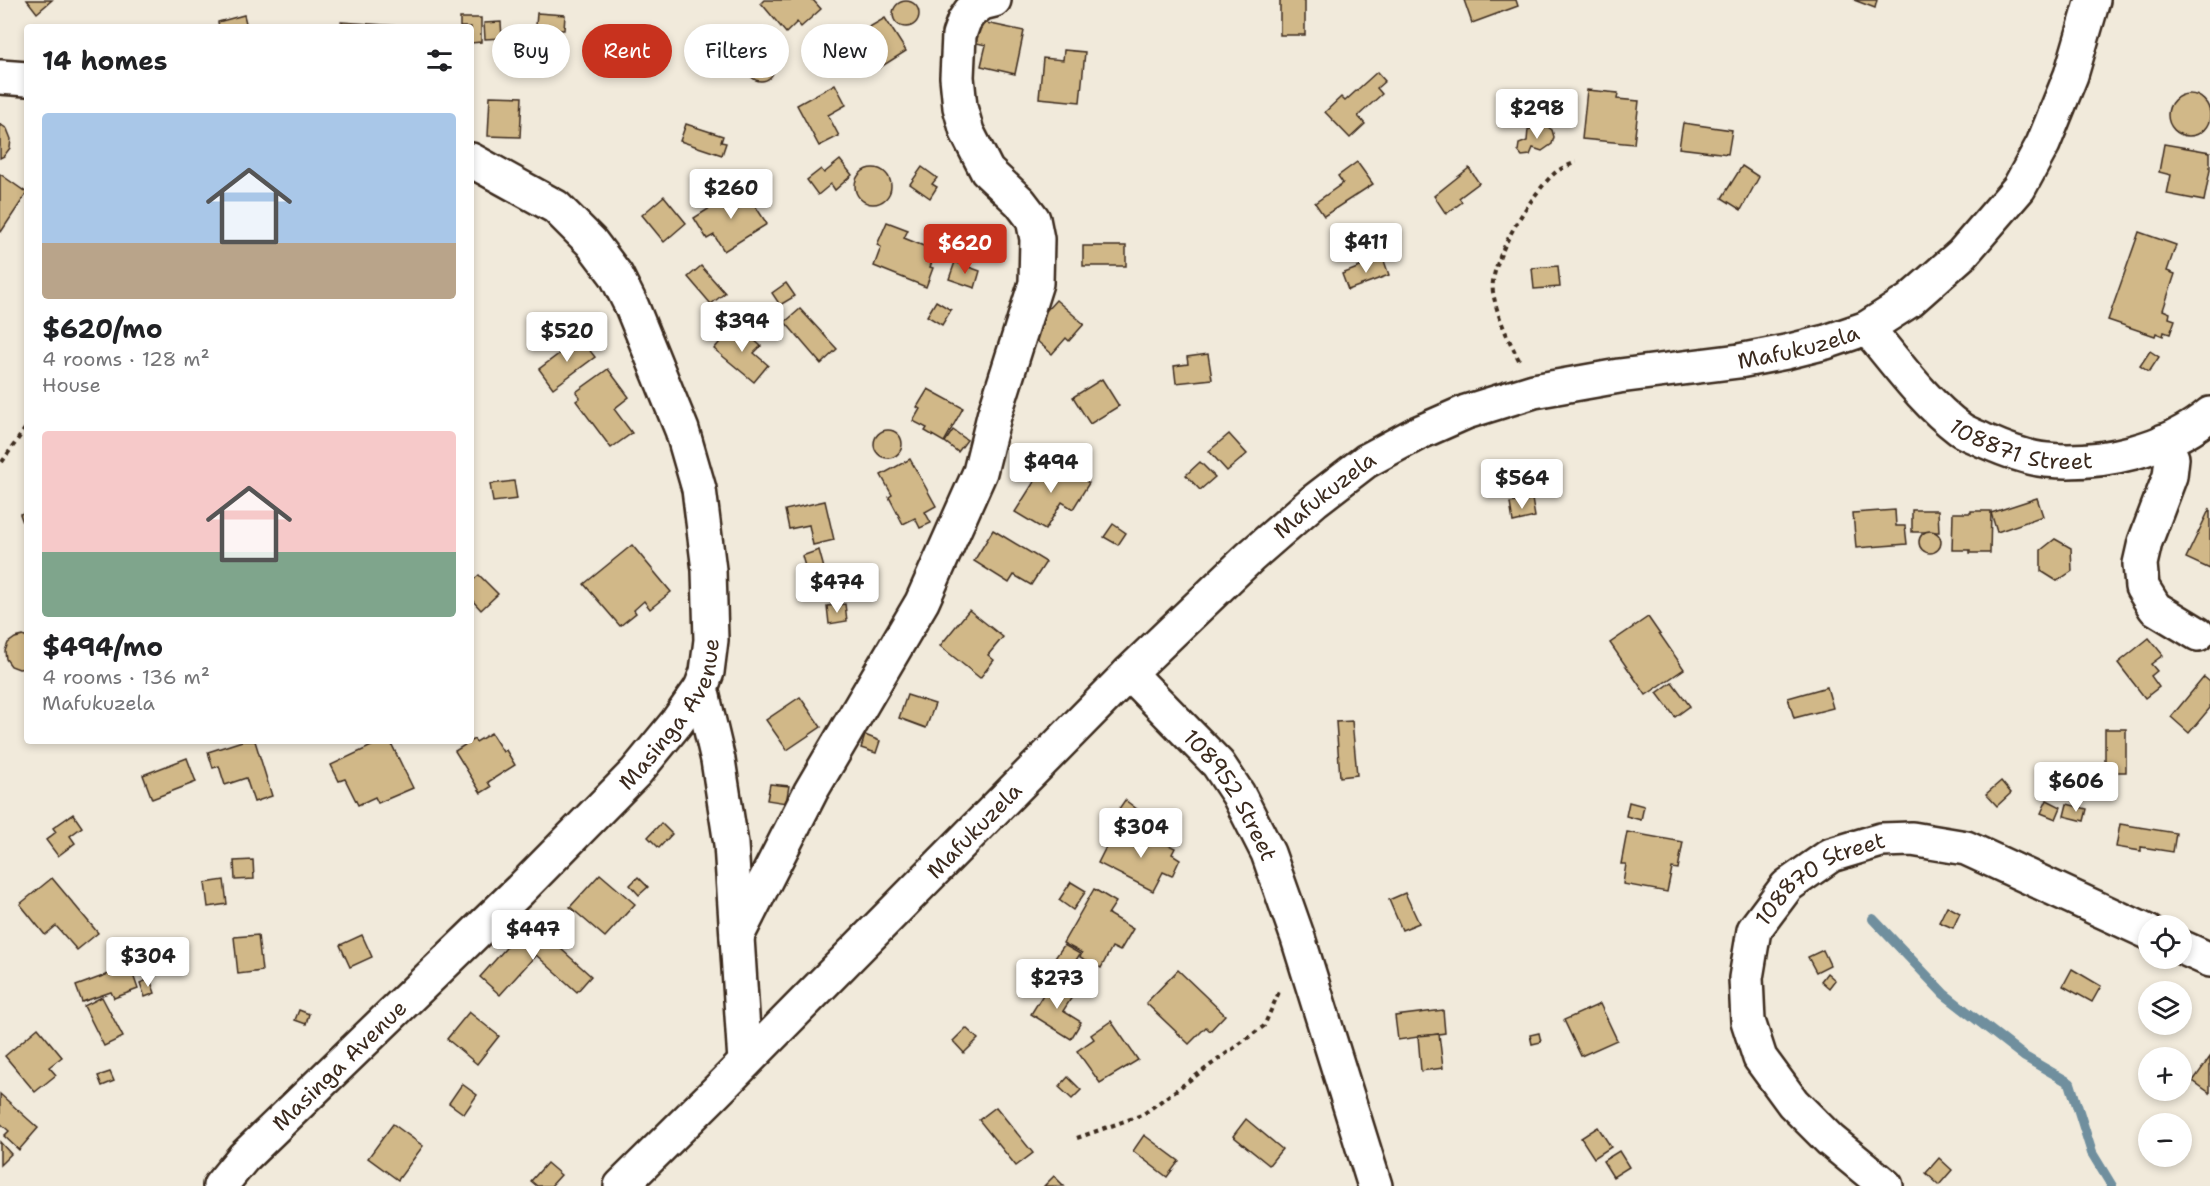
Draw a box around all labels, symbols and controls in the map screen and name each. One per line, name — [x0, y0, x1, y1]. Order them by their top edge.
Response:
chip: Buy — [492, 24, 570, 78]
chip: Rent — [582, 24, 672, 78]
chip: Filters — [684, 24, 789, 78]
chip: New — [801, 24, 888, 78]
text: 14 homes — [42, 43, 168, 78]
icon: filters — [423, 44, 456, 77]
pin: $298 — [1501, 89, 1573, 140]
text: $298 — [1510, 95, 1564, 121]
icon: home — [195, 152, 303, 260]
pin: $260 — [695, 169, 767, 220]
text: $260 — [704, 175, 758, 201]
pin: $411 — [1330, 223, 1402, 274]
pin: $620 — [929, 224, 1001, 275]
text: $411 — [1344, 229, 1388, 255]
text: $620 — [938, 230, 992, 256]
pin: $394 — [706, 302, 778, 353]
text: $394 — [715, 308, 769, 334]
text: $620/mo — [42, 311, 163, 346]
pin: $520 — [531, 312, 603, 363]
street label: Mafukuzela — [1735, 317, 1863, 375]
text: $520 — [540, 318, 594, 344]
text: 4 rooms · 128 m² — [42, 346, 210, 372]
text: House — [42, 372, 101, 398]
street label: 108871 Street — [1943, 412, 2094, 475]
pin: $494 — [1015, 443, 1087, 494]
street label: Mafukuzela — [1267, 444, 1381, 545]
text: $494 — [1024, 449, 1078, 475]
pin: $564 — [1486, 459, 1558, 510]
text: $564 — [1495, 465, 1549, 491]
icon: home — [195, 470, 303, 578]
pin: $474 — [801, 563, 873, 614]
text: $474 — [810, 569, 864, 595]
text: $494/mo — [42, 629, 163, 664]
street label: Masinga Avenue — [612, 637, 726, 796]
text: 4 rooms · 136 m² — [42, 664, 210, 690]
text: Mafukuzela — [42, 690, 155, 716]
street label: 108952 Street — [1177, 723, 1284, 864]
pin: $606 — [2040, 762, 2112, 813]
text: $606 — [2048, 768, 2104, 794]
street label: Mafukuzela — [920, 776, 1028, 885]
pin: $304 — [1105, 808, 1177, 859]
text: $304 — [1113, 814, 1169, 840]
street label: 108870 Street — [1748, 825, 1888, 931]
pin: $447 — [497, 910, 569, 961]
map controls — [2138, 915, 2192, 1167]
button: locate — [2138, 915, 2192, 969]
text: $447 — [506, 916, 560, 942]
pin: $304 — [112, 937, 184, 988]
text: $304 — [120, 943, 176, 969]
pin: $273 — [1021, 959, 1093, 1010]
text: $273 — [1030, 965, 1084, 991]
button: layers — [2138, 981, 2192, 1035]
street label: Masinga Avenue — [266, 993, 413, 1137]
button: + — [2138, 1047, 2192, 1101]
button: − — [2138, 1113, 2192, 1167]

